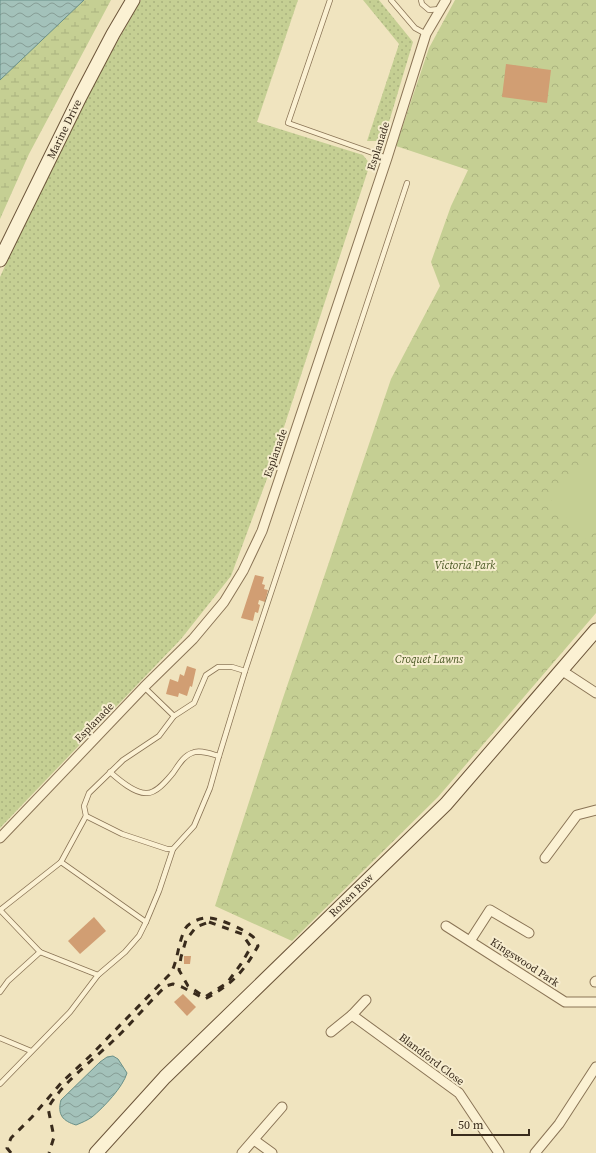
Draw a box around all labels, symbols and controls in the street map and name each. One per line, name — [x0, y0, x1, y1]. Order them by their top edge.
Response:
street label: Marine Drive — [44, 97, 86, 162]
street label: Esplanade — [364, 119, 394, 172]
street label: Esplanade — [260, 427, 291, 479]
park label: Victoria Park — [435, 558, 496, 573]
park label: Croquet Lawns — [395, 652, 463, 667]
street label: Esplanade — [71, 699, 118, 746]
street label: Rotten Row — [326, 870, 377, 920]
street label: Kingswood Park — [487, 935, 563, 991]
street label: Blandford Close — [396, 1030, 468, 1089]
scale bar — [452, 1111, 529, 1137]
text: 50 m — [458, 1117, 484, 1133]

